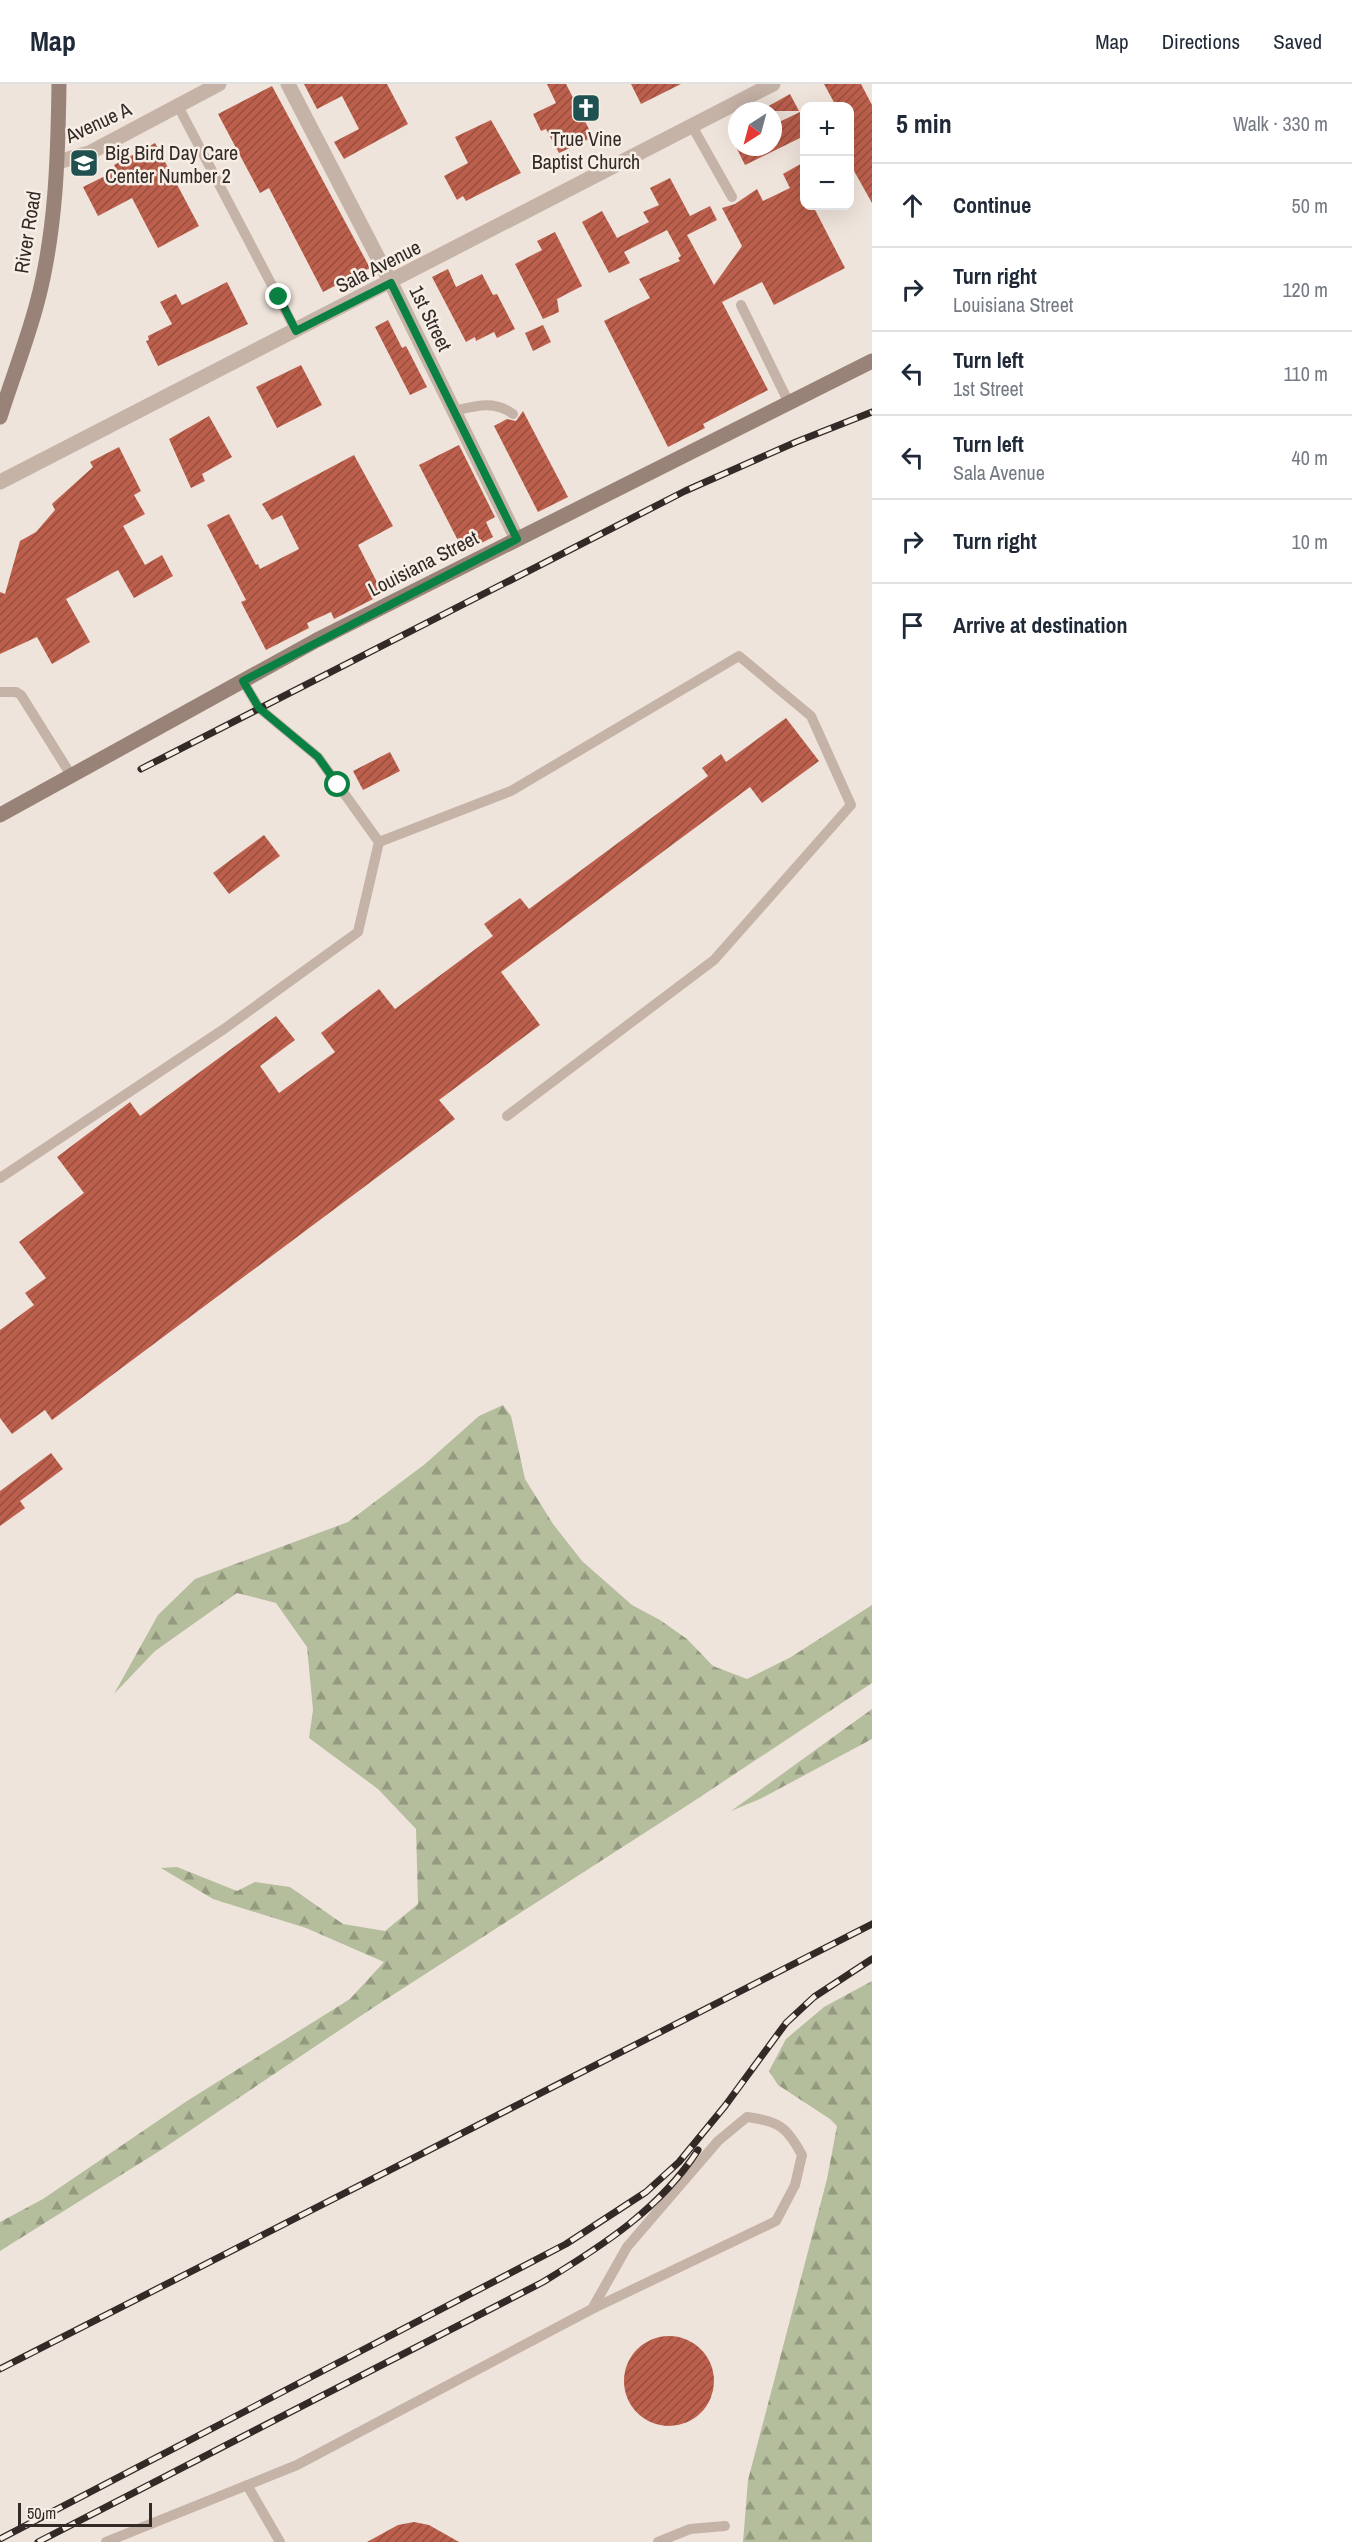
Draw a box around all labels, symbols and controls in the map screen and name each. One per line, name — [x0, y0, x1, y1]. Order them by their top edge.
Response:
text: Map — [30, 22, 76, 60]
text: Map — [1095, 27, 1129, 56]
text: Directions — [1162, 27, 1240, 56]
text: Saved — [1273, 27, 1322, 56]
church icon: True Vine Baptist Church — [570, 92, 602, 124]
street label: Avenue A — [60, 95, 135, 149]
north arrow — [728, 102, 782, 156]
map controls — [800, 102, 854, 210]
button: + — [800, 102, 854, 156]
text: 5 min — [896, 106, 952, 141]
text: Walk · 330 m — [1233, 110, 1328, 137]
place label: True Vine Baptist Church — [532, 125, 640, 175]
place label: Big Bird Day Care Center Number 2 — [105, 139, 238, 189]
school or university icon: Big Bird Day Care Center Number 2 — [68, 147, 100, 179]
button: − — [800, 156, 854, 210]
street label: River Road — [7, 189, 47, 275]
icon: ahead — [896, 189, 929, 222]
text: Continue — [953, 190, 1031, 220]
text: 50 m — [1292, 192, 1328, 219]
street label: Sala Avenue — [331, 233, 425, 299]
text: Turn right — [953, 261, 1037, 291]
icon: right — [896, 273, 929, 306]
text: 120 m — [1282, 276, 1328, 303]
street label: 1st Street — [403, 281, 459, 356]
route end — [265, 283, 291, 309]
text: Louisiana Street — [953, 291, 1073, 318]
text: Turn left — [953, 345, 1024, 375]
icon: left — [896, 357, 929, 390]
text: 110 m — [1284, 360, 1328, 387]
text: 1st Street — [953, 375, 1023, 402]
text: Turn left — [953, 429, 1024, 459]
icon: left — [896, 441, 929, 474]
text: 40 m — [1292, 444, 1328, 471]
text: Sala Avenue — [953, 459, 1045, 486]
street label: Louisiana Street — [363, 523, 483, 602]
icon: right — [896, 525, 929, 558]
text: Turn right — [953, 526, 1037, 556]
text: 10 m — [1292, 528, 1328, 555]
icon: arrive — [896, 609, 929, 642]
text: Arrive at destination — [953, 610, 1127, 640]
route start — [324, 771, 350, 797]
scale bar — [18, 2500, 152, 2528]
text: 50 m — [27, 2502, 56, 2524]

